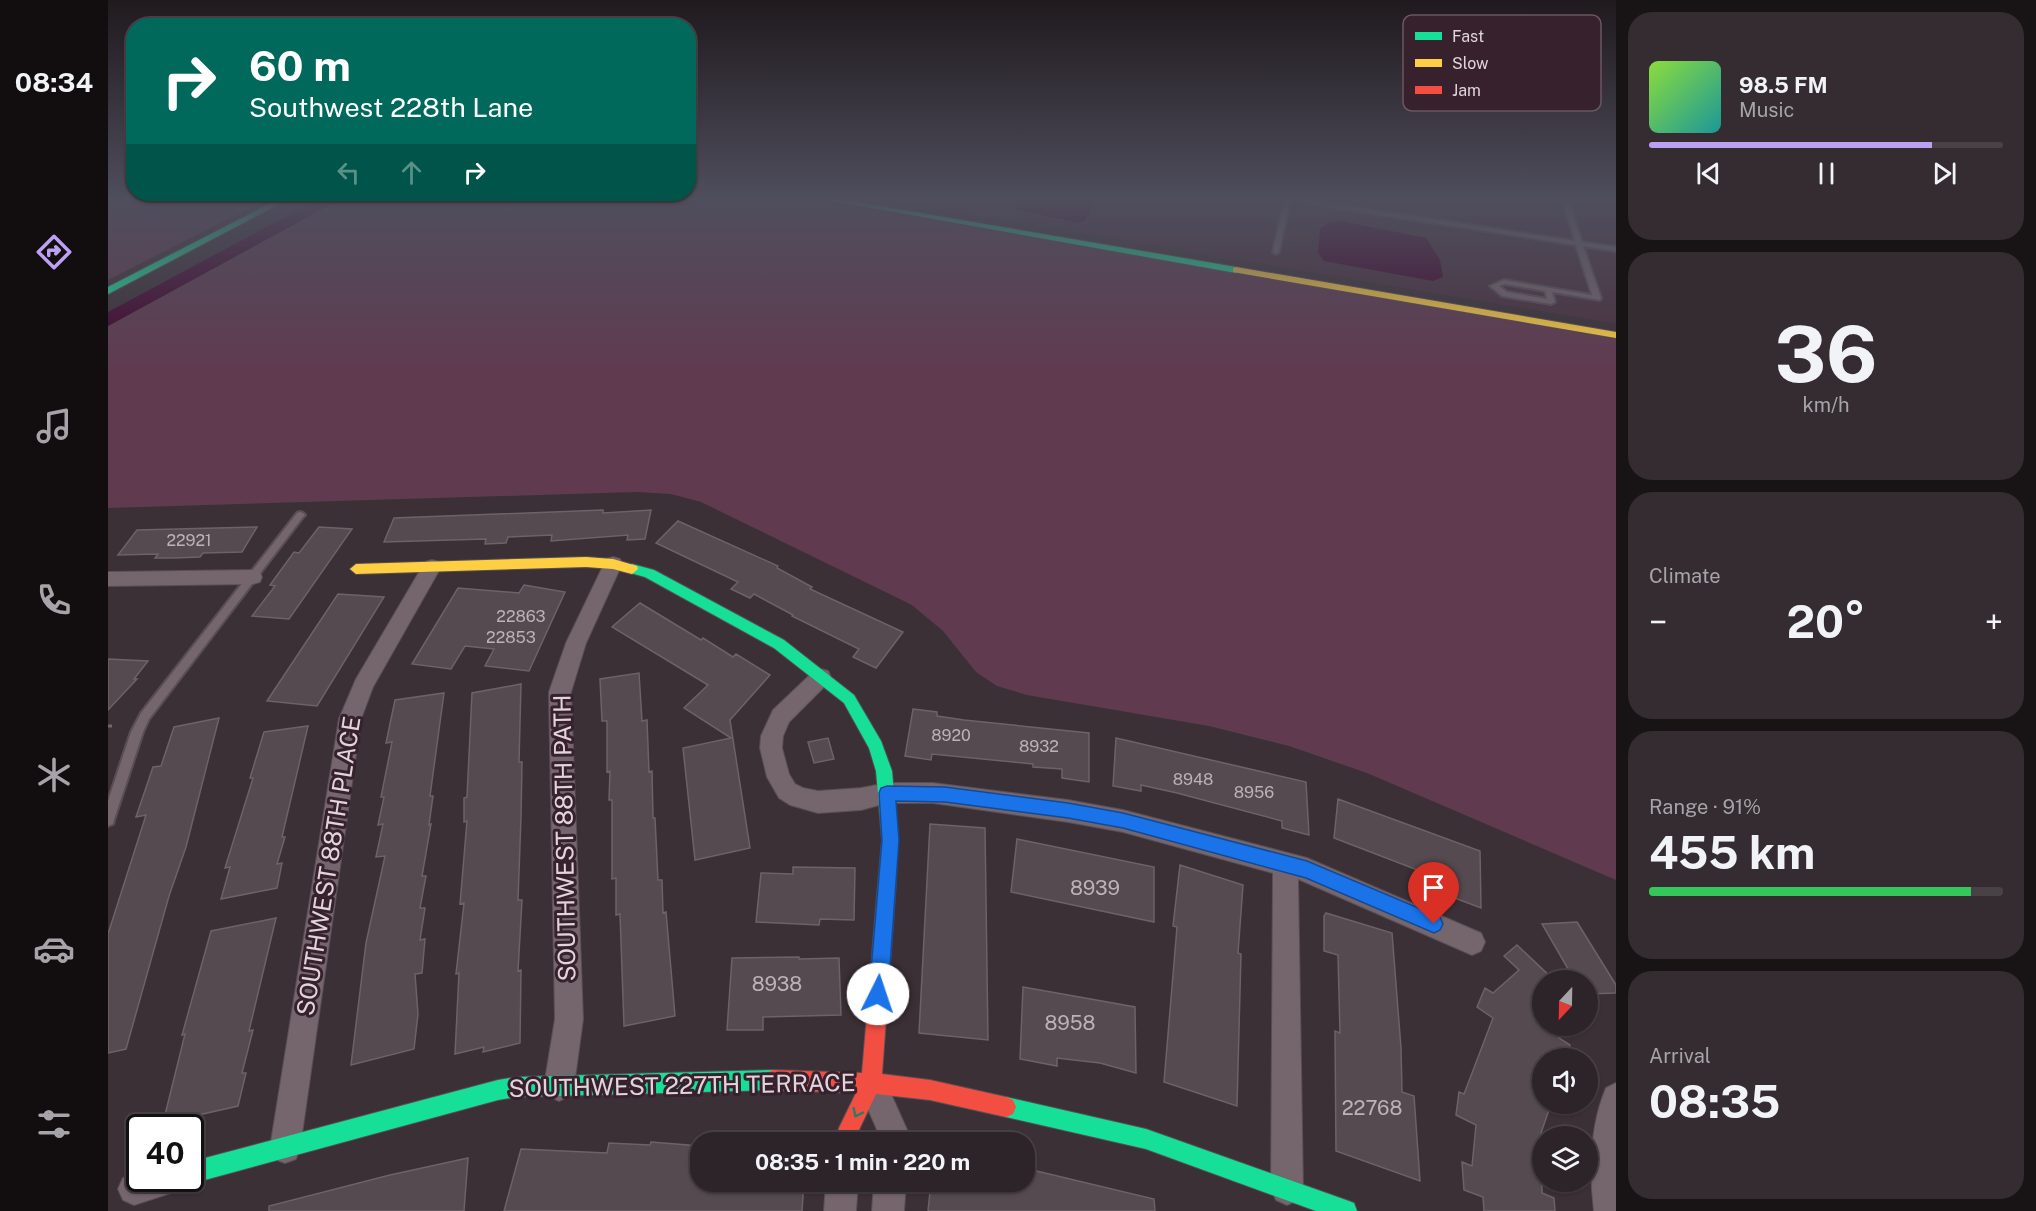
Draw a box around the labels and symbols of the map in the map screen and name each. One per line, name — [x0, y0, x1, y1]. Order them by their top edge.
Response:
legend — [1403, 15, 1601, 111]
text: Fast — [1452, 27, 1484, 46]
text: Slow — [1452, 54, 1489, 73]
text: Jam — [1452, 81, 1481, 100]
house number: 22921 — [166, 531, 212, 550]
house number: 22863 — [496, 607, 546, 626]
house number: 22853 — [486, 628, 536, 647]
street label: SOUTHWEST 88TH PATH — [547, 694, 581, 982]
street label: SOUTHWEST 88TH PLACE — [291, 714, 366, 1017]
house number: 8920 — [931, 726, 971, 745]
house number: 8932 — [1019, 737, 1059, 756]
house number: 8948 — [1173, 770, 1213, 789]
house number: 8956 — [1234, 783, 1274, 802]
pin — [1408, 862, 1459, 924]
house number: 8939 — [1070, 876, 1120, 900]
position arrow — [846, 962, 910, 1026]
north arrow — [1532, 970, 1598, 1036]
house number: 8938 — [752, 972, 802, 996]
house number: 8958 — [1044, 1011, 1096, 1035]
street label: SOUTHWEST 227TH TERRACE — [508, 1068, 856, 1102]
house number: 22768 — [1342, 1096, 1402, 1120]
one-way arrow — [853, 1106, 864, 1117]
speed limit sign: 40 — [126, 1114, 204, 1192]

